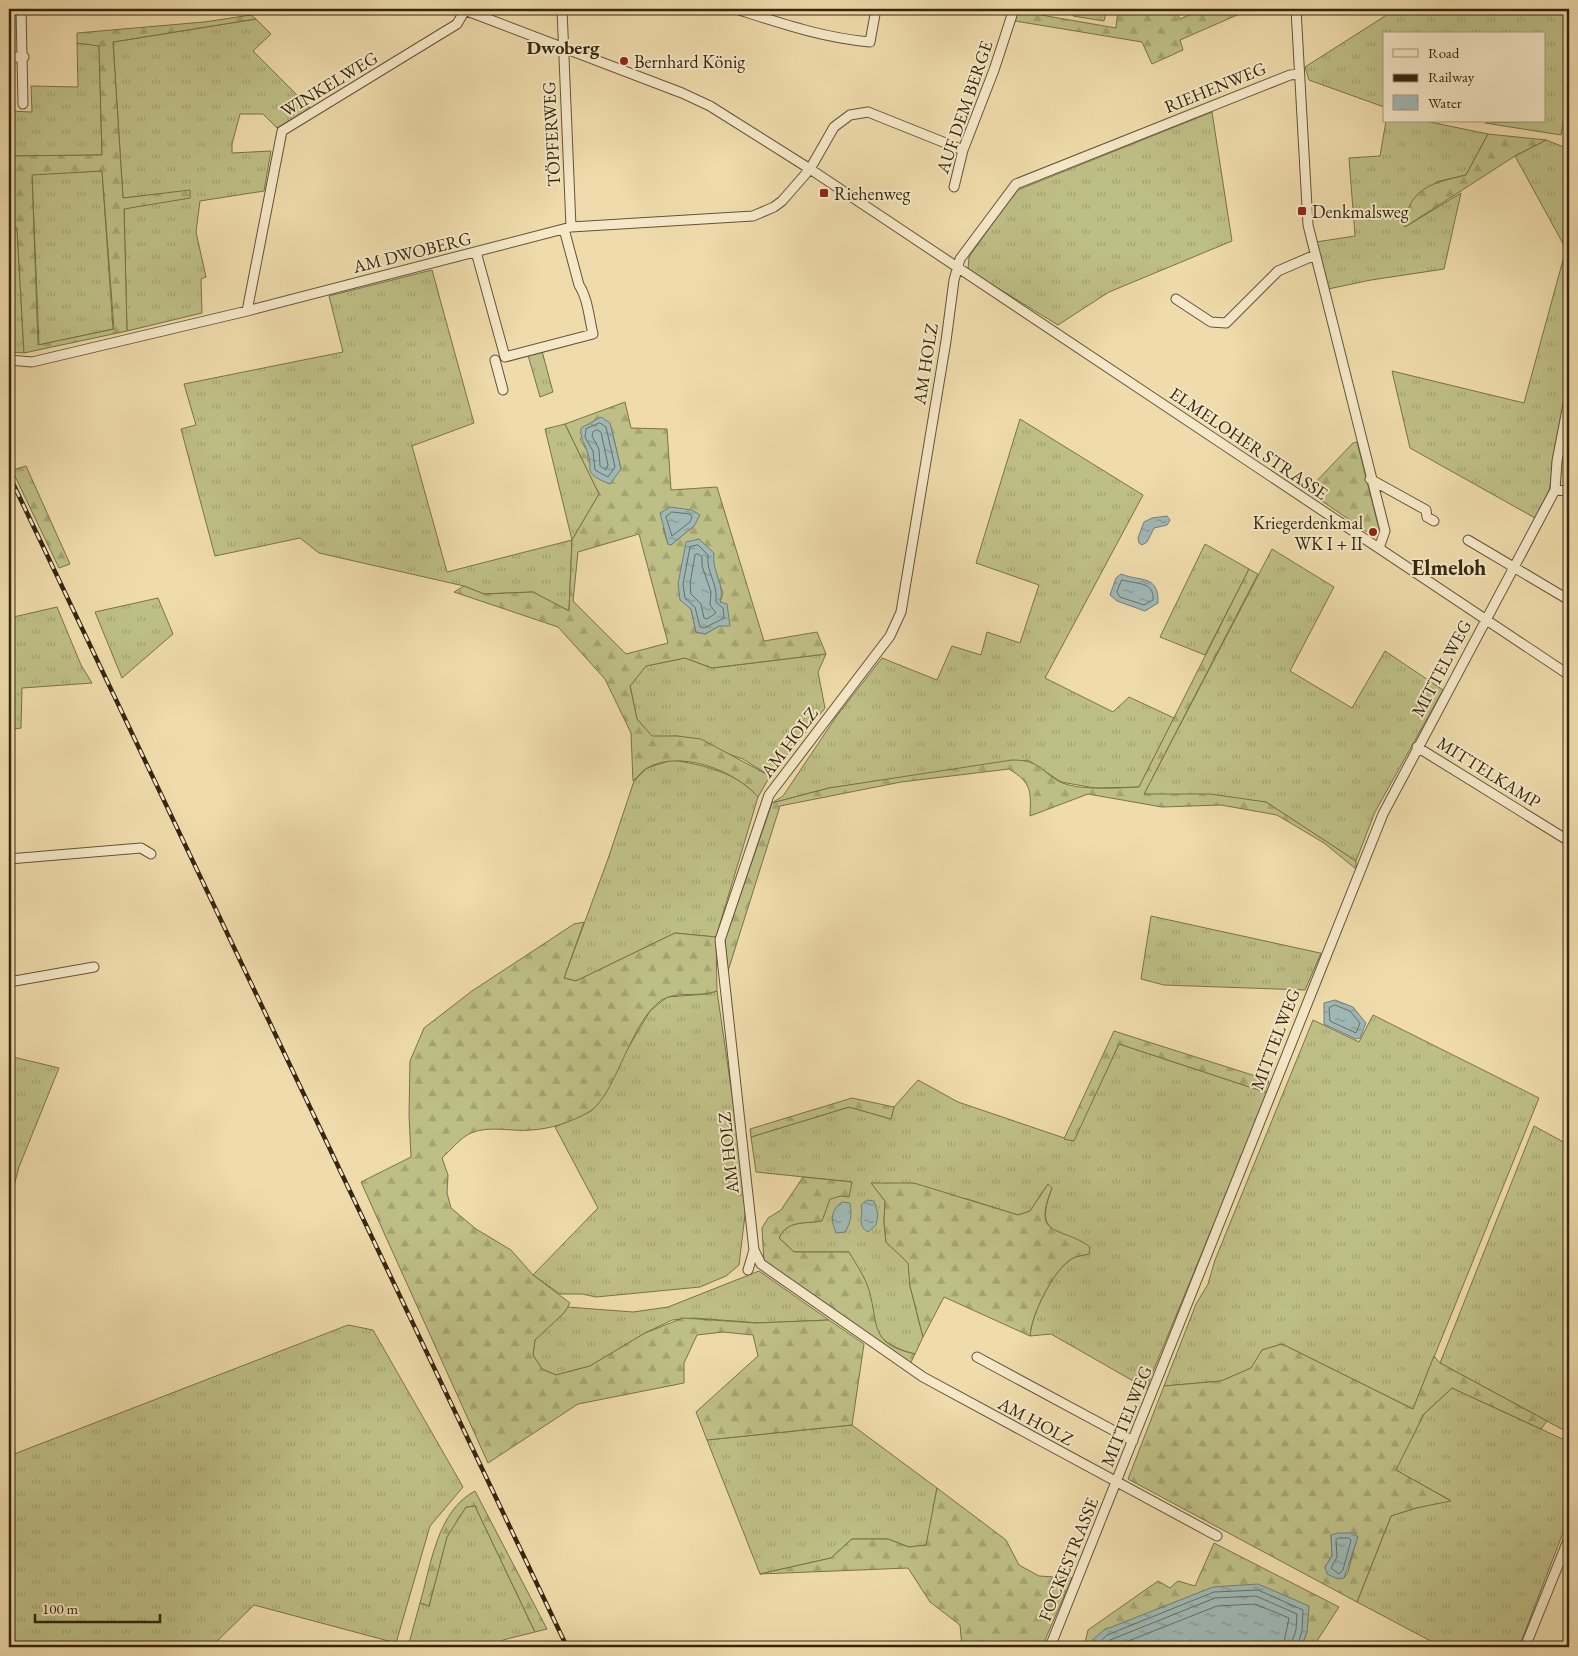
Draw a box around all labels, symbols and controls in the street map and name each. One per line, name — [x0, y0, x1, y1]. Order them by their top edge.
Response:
legend — [1383, 32, 1546, 122]
district label: Dwoberg — [526, 35, 600, 60]
street label: AUF DEM BERGE — [930, 38, 997, 177]
text: Road — [1428, 43, 1460, 62]
street label: WINKELWEG — [276, 46, 382, 122]
place label: Bernhard König — [634, 50, 745, 73]
marker: Bernhard König — [618, 55, 630, 67]
street label: RIEHENWEG — [1161, 56, 1269, 118]
text: Railway — [1428, 67, 1475, 86]
street label: TÖPFERWEG — [537, 81, 565, 187]
text: Water — [1428, 93, 1462, 112]
place label: Riehenweg — [834, 182, 911, 205]
marker: Riehenweg — [818, 187, 830, 199]
place label: Denkmalsweg — [1312, 200, 1409, 223]
marker: Denkmalsweg — [1296, 205, 1308, 217]
street label: AM DWOBERG — [349, 226, 474, 278]
street label: AM HOLZ — [907, 322, 943, 407]
street label: ELMELOHER STRASSE — [1166, 382, 1332, 504]
place label: Kriegerdenkmal WK I + II — [1253, 511, 1363, 555]
marker: Kriegerdenkmal WK I + II — [1367, 526, 1379, 538]
district label: Elmeloh — [1412, 553, 1486, 582]
street label: MITTELWEG — [1406, 615, 1476, 721]
street label: AM HOLZ — [755, 702, 823, 782]
street label: MITTELKAMP — [1433, 731, 1545, 813]
street label: MITTELWEG — [1245, 985, 1305, 1093]
street label: AM HOLZ — [712, 1111, 744, 1196]
street label: MITTELWEG — [1095, 1362, 1157, 1470]
street label: AM HOLZ — [994, 1391, 1078, 1450]
street label: FOCKESTRASSE — [1033, 1494, 1103, 1624]
scale bar — [35, 1591, 160, 1623]
text: 100 m — [42, 1599, 79, 1618]

